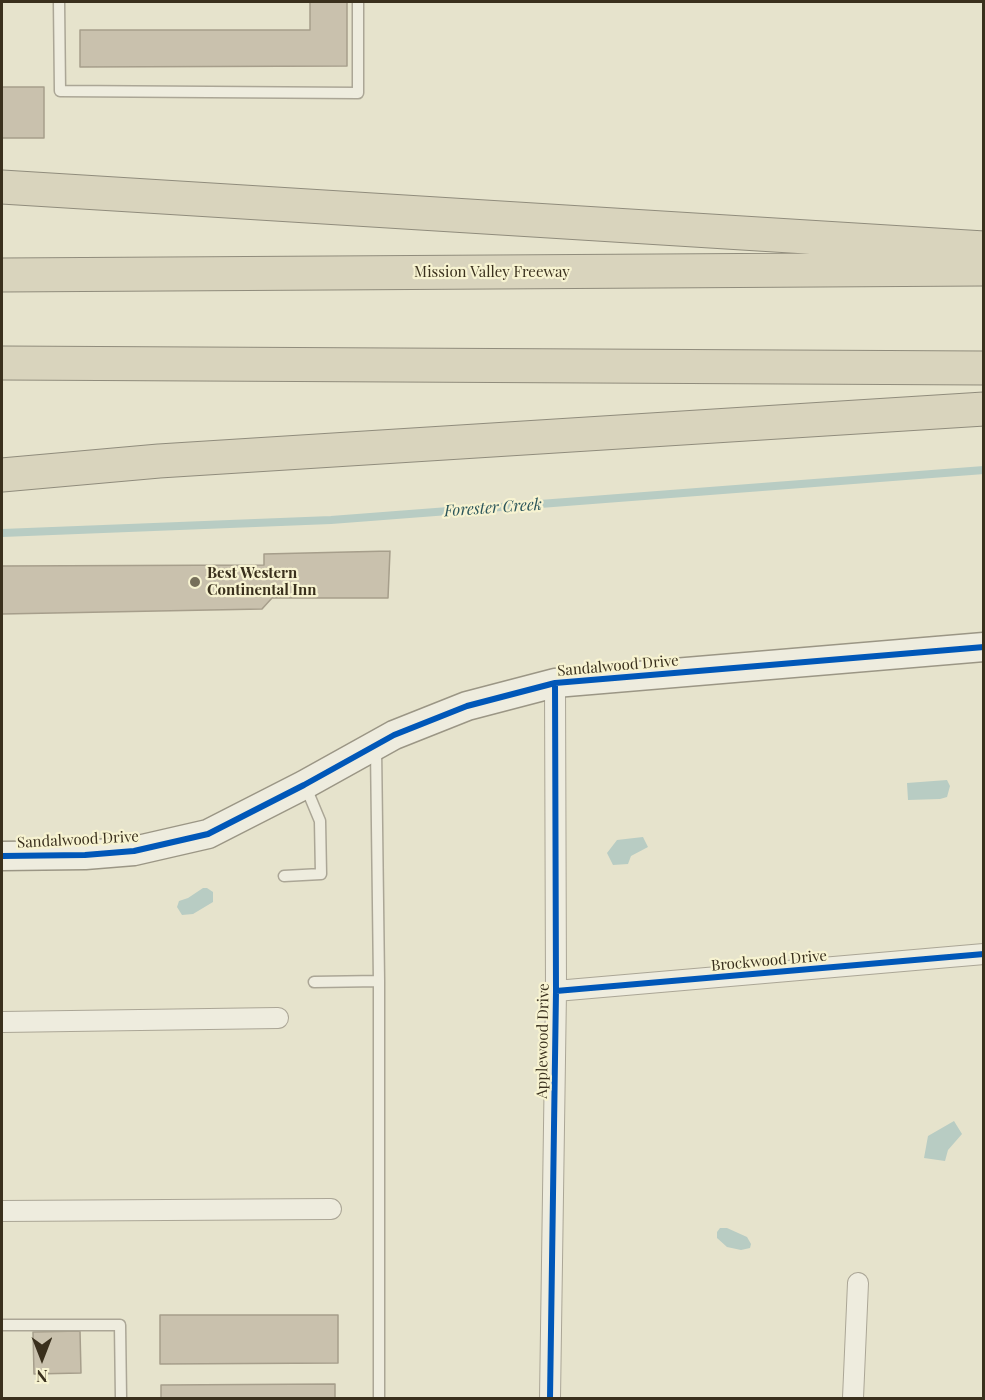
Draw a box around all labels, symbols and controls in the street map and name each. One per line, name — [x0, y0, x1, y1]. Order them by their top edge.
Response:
street label: Mission Valley Freeway — [414, 263, 570, 281]
water label: Forester Creek — [443, 495, 543, 521]
place label: Best Western Continental Inn — [207, 564, 316, 599]
marker: Best Western Continental Inn — [188, 575, 202, 589]
street label: Sandalwood Drive — [556, 652, 680, 680]
street label: Sandalwood Drive — [17, 828, 139, 852]
street label: Brockwood Drive — [710, 947, 828, 975]
street label: Applewood Drive — [533, 983, 553, 1099]
north arrow — [12, 1328, 72, 1388]
text: N — [36, 1366, 48, 1387]

